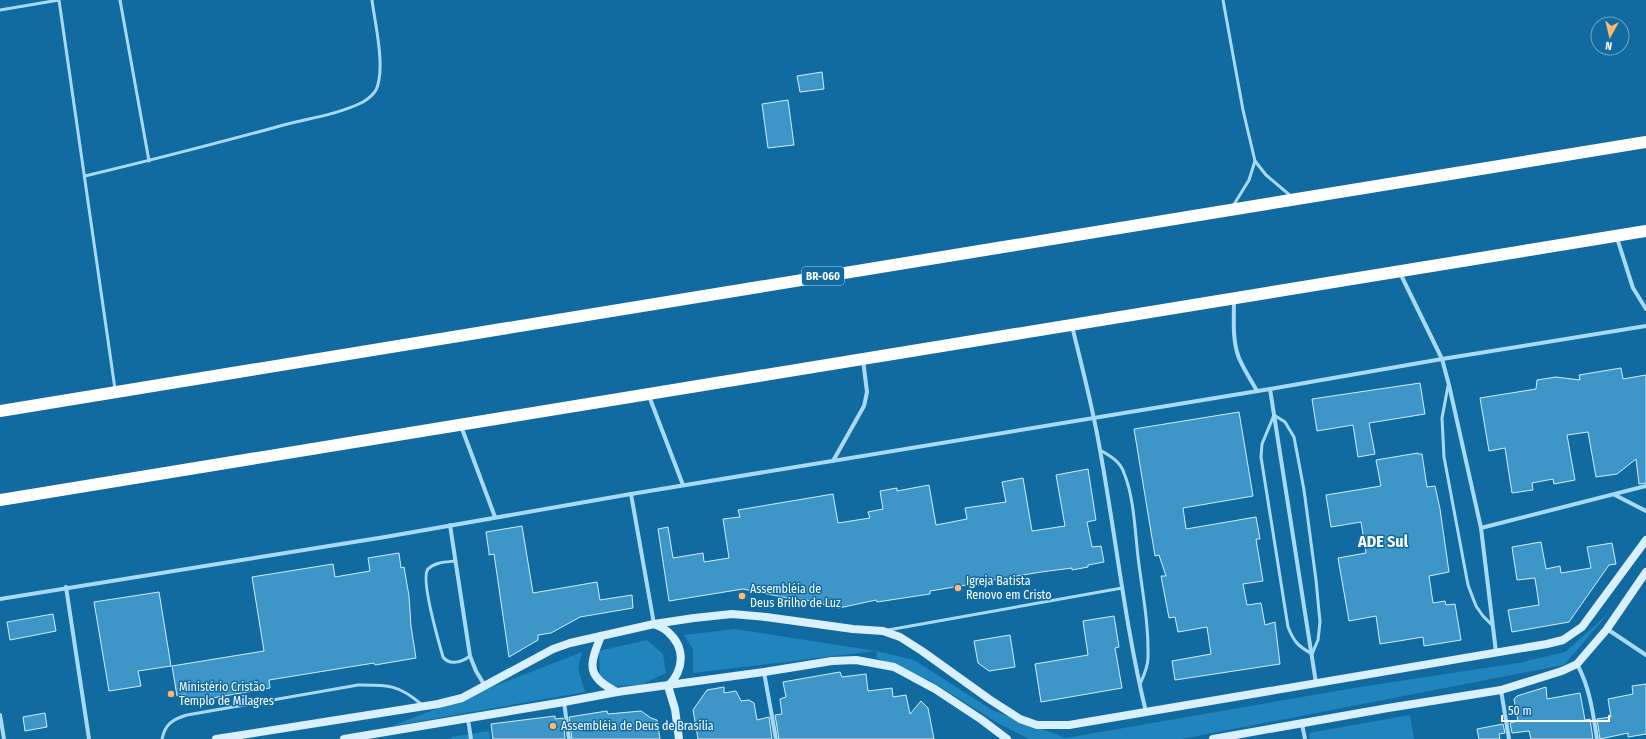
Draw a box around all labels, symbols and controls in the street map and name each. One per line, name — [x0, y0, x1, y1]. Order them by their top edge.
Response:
north arrow — [1590, 16, 1630, 56]
text: N — [1605, 39, 1613, 52]
road number: BR-060 — [802, 267, 844, 285]
district label: ADE Sul — [1357, 532, 1409, 551]
place label: Igreja Batista Renovo em Cristo — [966, 574, 1052, 602]
place label: Assembléia de Deus Brilho de Luz — [750, 582, 841, 610]
marker: Igreja Batista Renovo em Cristo — [953, 583, 963, 593]
marker: Assembléia de Deus Brilho de Luz — [737, 591, 747, 601]
place label: Ministério Cristão Templo de Milagres — [179, 680, 274, 708]
marker: Ministério Cristão Templo de Milagres — [166, 689, 176, 699]
scale bar — [1502, 697, 1609, 723]
text: 50 m — [1508, 704, 1532, 718]
place label: Assembléia de Deus de Brasília — [561, 719, 714, 733]
marker: Assembléia de Deus de Brasília — [548, 721, 558, 731]

